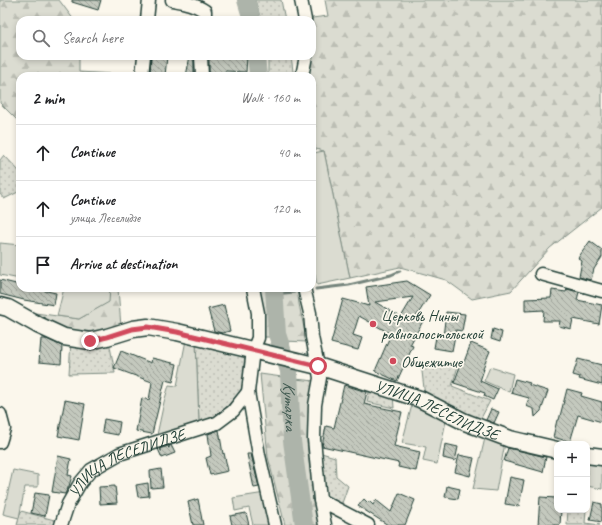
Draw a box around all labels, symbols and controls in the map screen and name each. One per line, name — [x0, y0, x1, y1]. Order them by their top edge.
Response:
search box — [16, 16, 316, 60]
icon: search — [30, 27, 52, 49]
text: Search here — [62, 29, 123, 48]
text: 2 min — [32, 88, 65, 109]
text: Walk · 160 m — [241, 90, 300, 106]
icon: ahead — [32, 142, 54, 164]
text: Continue — [70, 143, 115, 162]
text: 40 m — [278, 145, 300, 161]
text: Continue — [70, 191, 115, 210]
icon: ahead — [32, 198, 54, 220]
text: 120 m — [272, 201, 300, 217]
text: улица Леселидзе — [70, 210, 140, 226]
icon: arrive — [32, 254, 54, 276]
text: Arrive at destination — [70, 255, 177, 274]
place label: Церковь Нины равноапостольской — [381, 306, 485, 344]
marker: Церковь Нины равноапостольской — [368, 319, 378, 329]
route end — [81, 332, 99, 350]
place label: Общежитие — [401, 352, 464, 372]
marker: Общежитие — [388, 356, 398, 366]
route start — [309, 357, 327, 375]
street label: УЛИЦА ЛЕСЕЛИДЗЕ — [372, 376, 504, 446]
water label: Кутарка — [278, 381, 302, 433]
street label: УЛИЦА ЛЕСЕЛИДЗЕ — [65, 424, 190, 501]
map controls — [554, 441, 590, 513]
button: + — [554, 441, 590, 477]
button: − — [554, 477, 590, 513]

